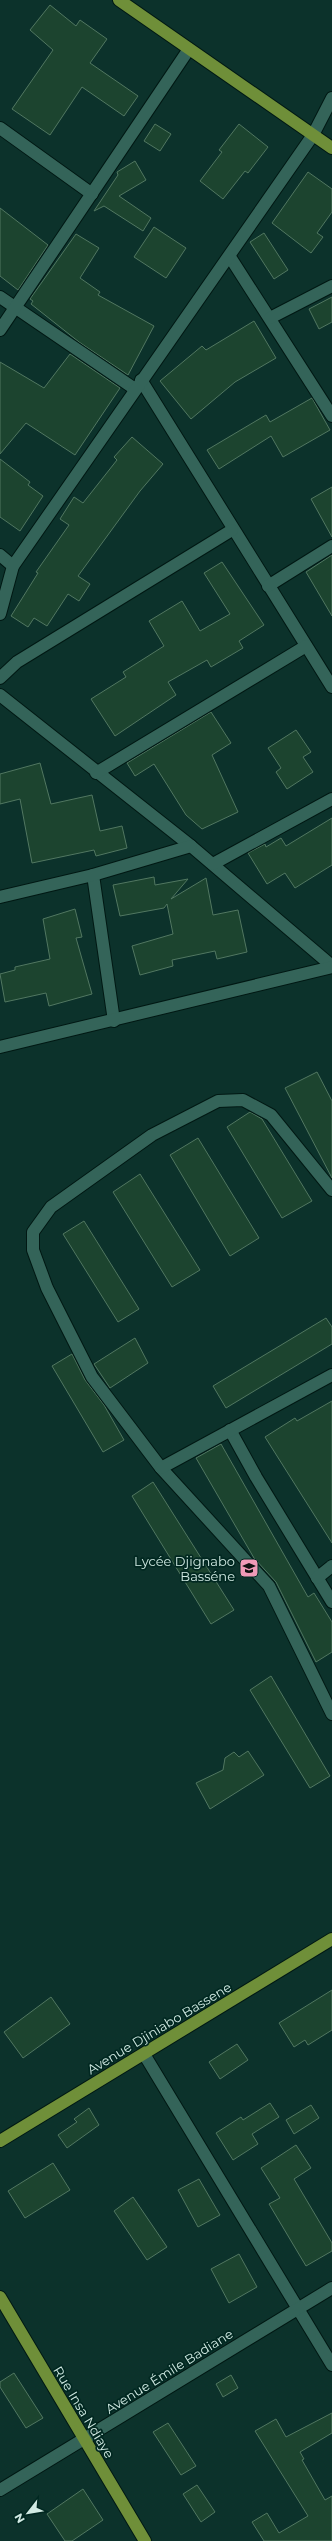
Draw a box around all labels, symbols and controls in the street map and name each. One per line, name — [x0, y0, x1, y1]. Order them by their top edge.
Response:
place label: Lycée Djignabo Basséne — [134, 1553, 235, 1584]
school or university icon: Lycée Djignabo Basséne — [238, 1557, 260, 1579]
street label: Avenue Djiniabo Bassene — [84, 1979, 234, 2077]
street label: Avenue Émile Badiane — [102, 2325, 236, 2417]
street label: Rue Insa Ndiaye — [50, 2363, 118, 2461]
north arrow — [8, 2493, 48, 2533]
text: N — [11, 2511, 28, 2526]

